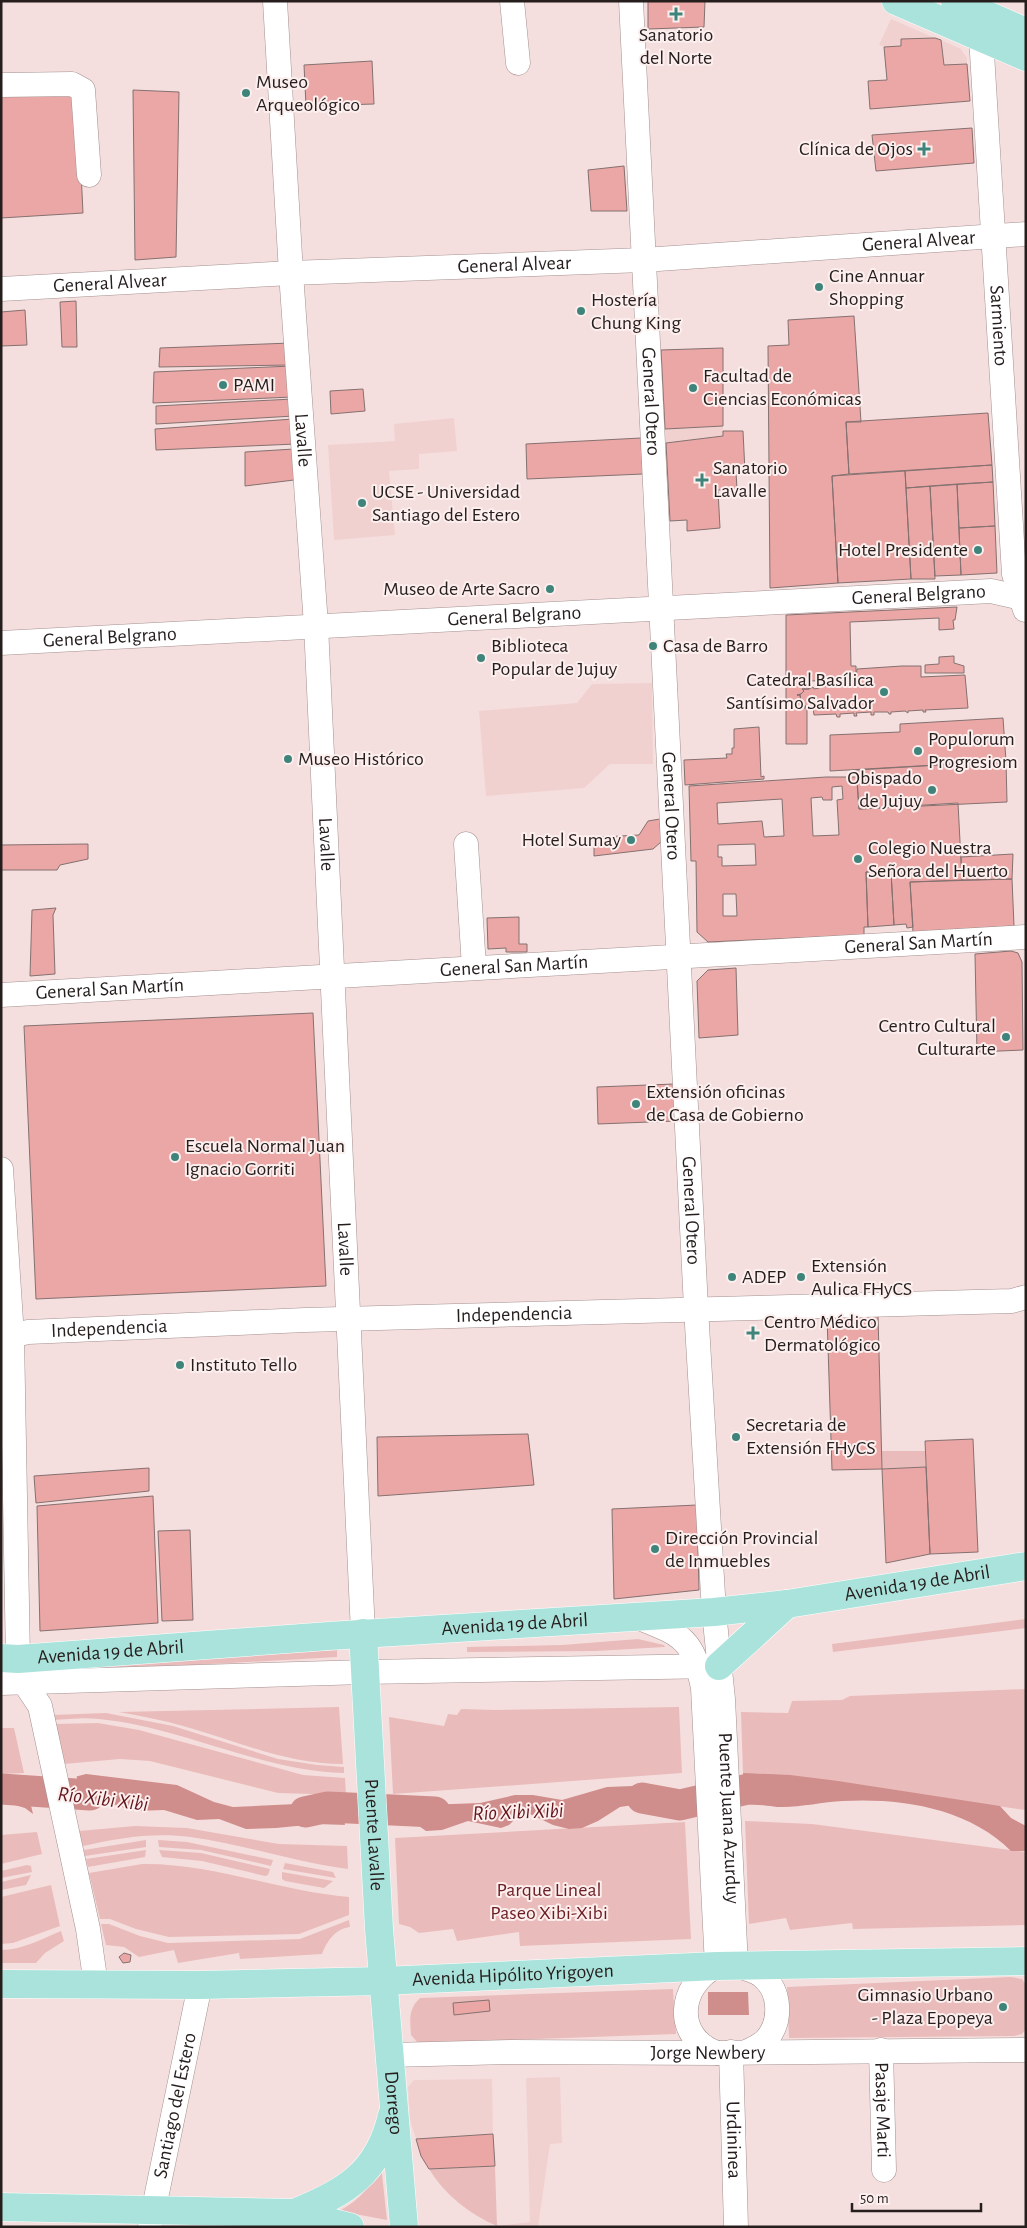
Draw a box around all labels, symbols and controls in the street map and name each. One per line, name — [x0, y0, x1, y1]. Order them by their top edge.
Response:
marker: Sanatorio del Norte — [669, 7, 683, 21]
place label: Sanatorio del Norte — [639, 25, 713, 68]
place label: Museo Arqueológico — [256, 72, 360, 115]
marker: Museo Arqueológico — [240, 87, 252, 99]
place label: Clínica de Ojos — [799, 139, 913, 159]
marker: Clínica de Ojos — [917, 142, 931, 156]
street label: General Alvear — [861, 227, 977, 255]
street label: General Alvear — [457, 253, 572, 277]
place label: Cine Annuar Shopping — [829, 266, 925, 309]
street label: General Alvear — [53, 270, 168, 296]
marker: Cine Annuar Shopping — [813, 281, 825, 293]
street label: Sarmiento — [986, 284, 1011, 366]
place label: Hostería Chung King — [591, 290, 681, 333]
marker: Hostería Chung King — [575, 305, 587, 317]
street label: General Otero — [638, 347, 664, 456]
place label: Facultad de Ciencias Económicas — [703, 366, 862, 409]
place label: PAMI — [233, 375, 275, 395]
marker: PAMI — [217, 379, 229, 391]
marker: Facultad de Ciencias Económicas — [687, 382, 699, 394]
street label: Lavalle — [291, 413, 315, 468]
place label: Sanatorio Lavalle — [713, 458, 787, 501]
marker: Sanatorio Lavalle — [695, 473, 709, 487]
place label: UCSE - Universidad Santiago del Estero — [372, 482, 520, 525]
marker: UCSE - Universidad Santiago del Estero — [356, 497, 368, 509]
place label: Hotel Presidente — [838, 540, 968, 560]
marker: Hotel Presidente — [972, 544, 984, 556]
place label: Museo de Arte Sacro — [383, 579, 540, 599]
street label: General Belgrano — [851, 581, 986, 608]
marker: Museo de Arte Sacro — [544, 583, 556, 595]
street label: General Belgrano — [447, 603, 582, 630]
street label: General Belgrano — [42, 624, 177, 651]
place label: Biblioteca Popular de Jujuy — [491, 636, 618, 679]
place label: Casa de Barro — [663, 636, 768, 656]
marker: Casa de Barro — [647, 640, 659, 652]
marker: Biblioteca Popular de Jujuy — [475, 652, 487, 664]
place label: Catedral Basílica Santísimo Salvador — [726, 670, 875, 713]
marker: Catedral Basílica Santísimo Salvador — [878, 686, 890, 698]
place label: Populorum Progresiom — [928, 729, 1018, 772]
marker: Populorum Progresiom — [912, 745, 924, 757]
place label: Museo Histórico — [298, 749, 424, 769]
street label: General Otero — [658, 751, 684, 861]
marker: Museo Histórico — [282, 753, 294, 765]
place label: Obispado de Jujuy — [847, 768, 922, 811]
marker: Obispado de Jujuy — [926, 784, 938, 796]
street label: Lavalle — [315, 817, 337, 872]
place label: Hotel Sumay — [521, 830, 621, 850]
marker: Hotel Sumay — [625, 834, 637, 846]
place label: Colegio Nuestra Señora del Huerto — [868, 838, 1008, 881]
marker: Colegio Nuestra Señora del Huerto — [852, 853, 864, 865]
street label: General San Martín — [844, 929, 993, 957]
street label: General San Martín — [439, 952, 589, 980]
street label: General San Martín — [35, 975, 185, 1003]
place label: Centro Cultural Culturarte — [878, 1016, 996, 1059]
marker: Centro Cultural Culturarte — [1000, 1031, 1012, 1043]
place label: Extensión oficinas de Casa de Gobierno — [646, 1082, 804, 1125]
marker: Extensión oficinas de Casa de Gobierno — [630, 1098, 642, 1110]
place label: Escuela Normal Juan Ignacio Gorriti — [185, 1136, 345, 1179]
marker: Escuela Normal Juan Ignacio Gorriti — [169, 1151, 181, 1163]
street label: General Otero — [678, 1156, 704, 1265]
street label: Lavalle — [334, 1222, 356, 1276]
place label: Extensión Aulica FHyCS — [811, 1256, 912, 1299]
place label: ADEP — [742, 1267, 787, 1287]
marker: ADEP — [726, 1271, 738, 1283]
marker: Extensión Aulica FHyCS — [795, 1271, 807, 1283]
street label: Independencia — [455, 1303, 573, 1326]
place label: Centro Médico Dermatológico — [764, 1312, 881, 1355]
street label: Independencia — [51, 1316, 168, 1341]
marker: Centro Médico Dermatológico — [746, 1326, 760, 1340]
place label: Instituto Tello — [190, 1355, 297, 1375]
marker: Instituto Tello — [174, 1359, 186, 1371]
place label: Secretaria de Extensión FHyCS — [746, 1415, 876, 1458]
marker: Secretaria de Extensión FHyCS — [730, 1431, 742, 1443]
place label: Dirección Provincial de Inmuebles — [665, 1528, 818, 1571]
marker: Dirección Provincial de Inmuebles — [649, 1543, 661, 1555]
street label: Avenida 19 de Abril — [843, 1562, 992, 1605]
street label: Avenida 19 de Abril — [441, 1610, 589, 1639]
street label: Avenida 19 de Abril — [37, 1637, 185, 1668]
street label: Puente Juana Azurduy — [715, 1732, 743, 1905]
street label: Puente Lavalle — [361, 1778, 387, 1891]
water label: Río Xibi Xibi — [57, 1783, 150, 1815]
water label: Río Xibi Xibi — [472, 1800, 564, 1824]
park label: Parque Lineal Paseo Xibi-Xibi — [490, 1880, 608, 1923]
street label: Avenida Hipólito Yrigoyen — [411, 1961, 614, 1990]
place label: Gimnasio Urbano - Plaza Epopeya — [857, 1985, 993, 2028]
marker: Gimnasio Urbano - Plaza Epopeya — [997, 2001, 1009, 2013]
street label: Santiago del Estero — [150, 2031, 200, 2180]
street label: Jorge Newbery — [650, 2043, 766, 2063]
street label: Pasaje Marti — [871, 2062, 894, 2158]
street label: Dorrego — [381, 2070, 406, 2136]
street label: Urdininea — [722, 2101, 745, 2179]
scale bar — [852, 2180, 981, 2212]
text: 50 m — [860, 2191, 889, 2206]

